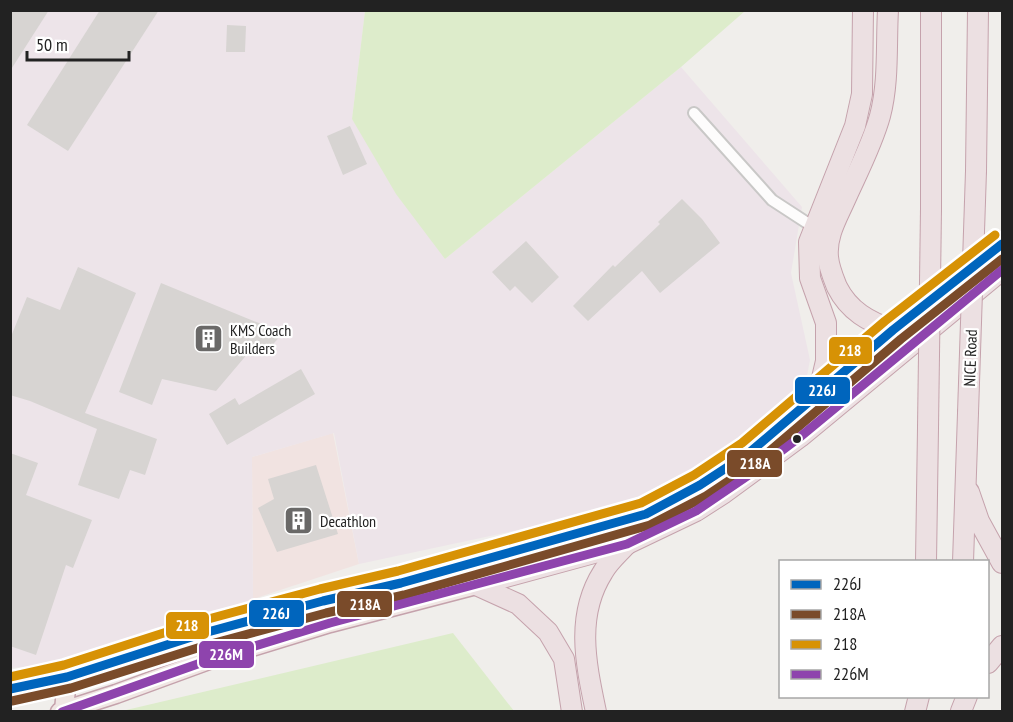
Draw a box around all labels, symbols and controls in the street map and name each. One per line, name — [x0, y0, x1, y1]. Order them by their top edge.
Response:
scale bar — [27, 24, 129, 62]
text: 50 m — [36, 33, 68, 56]
place label: KMS Coach Builders — [230, 320, 291, 358]
building icon: KMS Coach Builders — [193, 323, 225, 355]
street label: NICE Road — [959, 329, 981, 387]
line badge: 218 — [828, 336, 873, 365]
text: 218 — [839, 340, 861, 360]
line badge: 226J — [794, 376, 851, 405]
text: 226J — [808, 380, 836, 400]
unlabelled marker — [791, 433, 803, 445]
line badge: 218A — [726, 449, 783, 478]
text: 218A — [740, 453, 771, 473]
building icon: Decathlon — [283, 505, 315, 537]
place label: Decathlon — [320, 511, 376, 531]
legend — [779, 560, 989, 698]
text: 226J — [833, 572, 862, 595]
line badge: 218A — [336, 590, 393, 618]
text: 218A — [350, 594, 381, 614]
line badge: 226J — [248, 599, 305, 628]
text: 218A — [833, 602, 866, 625]
text: 226J — [262, 603, 290, 623]
line badge: 218 — [165, 611, 210, 640]
text: 218 — [176, 615, 198, 635]
text: 218 — [833, 632, 857, 655]
line badge: 226M — [198, 640, 255, 669]
text: 226M — [209, 644, 243, 664]
text: 226M — [833, 662, 869, 685]

